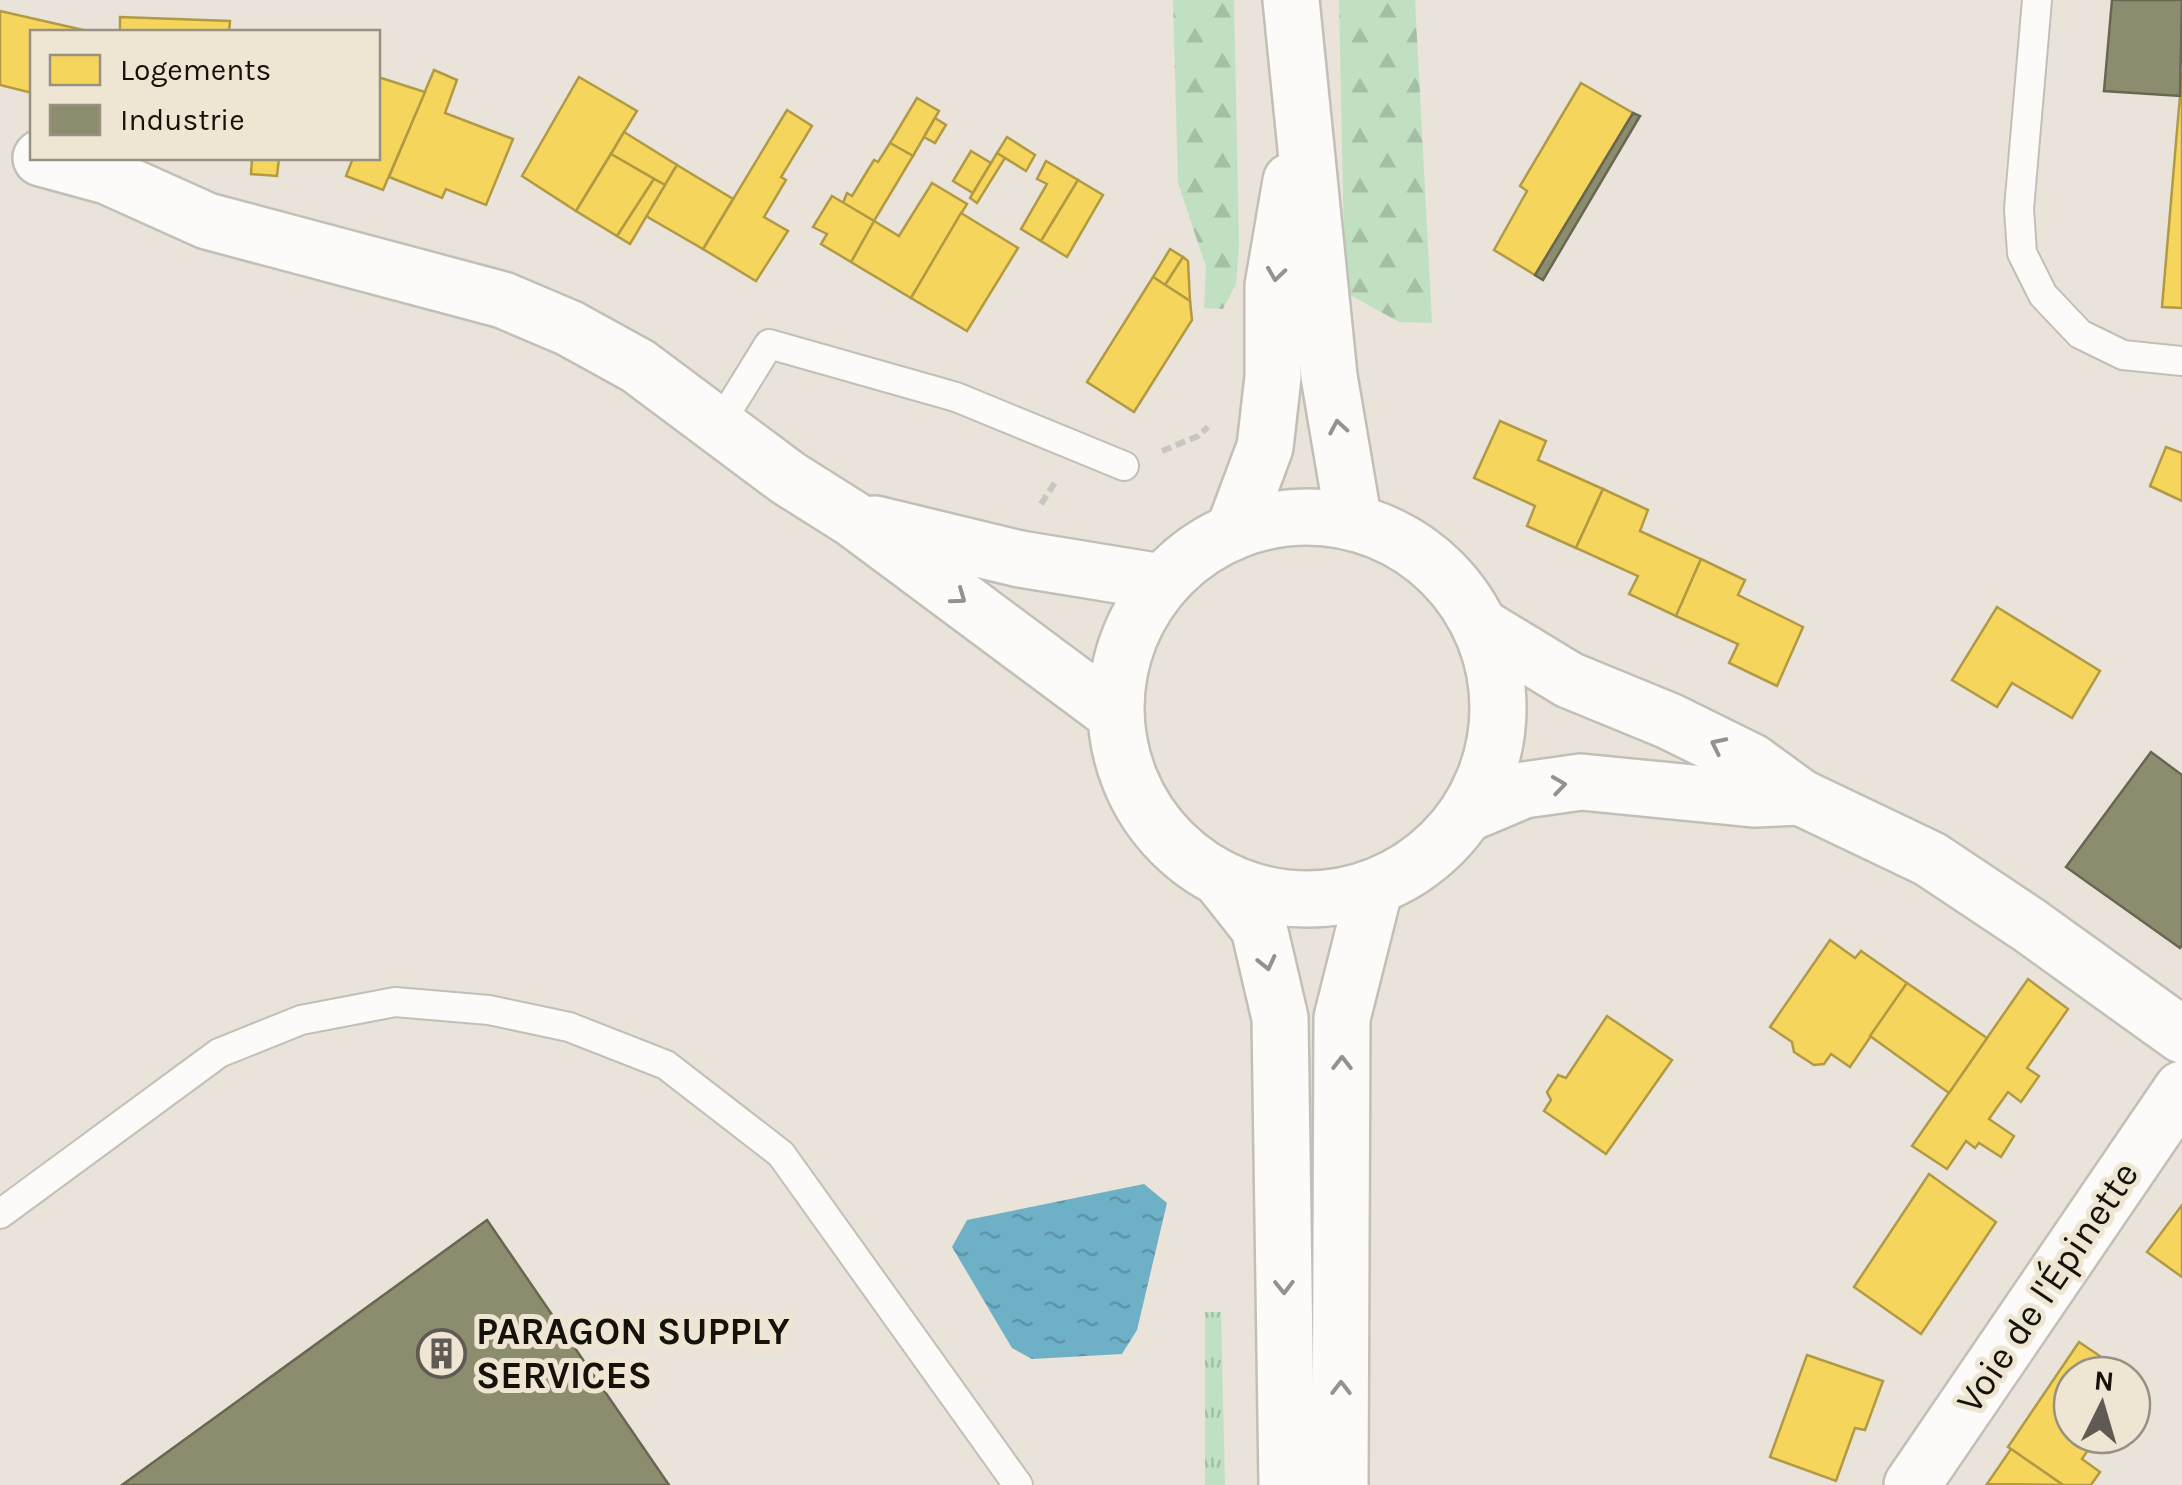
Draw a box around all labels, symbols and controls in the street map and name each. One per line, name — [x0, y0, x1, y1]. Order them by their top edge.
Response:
legend — [30, 30, 380, 160]
text: Logements — [120, 52, 271, 88]
text: Industrie — [120, 102, 245, 138]
one-way arrow — [1266, 266, 1287, 282]
one-way arrow — [1328, 418, 1349, 435]
one-way arrow — [948, 586, 966, 603]
one-way arrow — [1710, 738, 1728, 757]
one-way arrow — [1551, 776, 1568, 797]
one-way arrow — [1255, 954, 1276, 971]
one-way arrow — [1331, 1054, 1353, 1070]
street label: Voie de l'Épinette — [1946, 1153, 2148, 1421]
one-way arrow — [1273, 1280, 1295, 1295]
place label: PARAGON SUPPLY SERVICES — [476, 1309, 790, 1398]
building icon: PARAGON SUPPLY SERVICES — [415, 1327, 467, 1379]
north arrow — [2052, 1355, 2152, 1455]
text: N — [2093, 1363, 2116, 1398]
one-way arrow — [1330, 1379, 1352, 1394]

